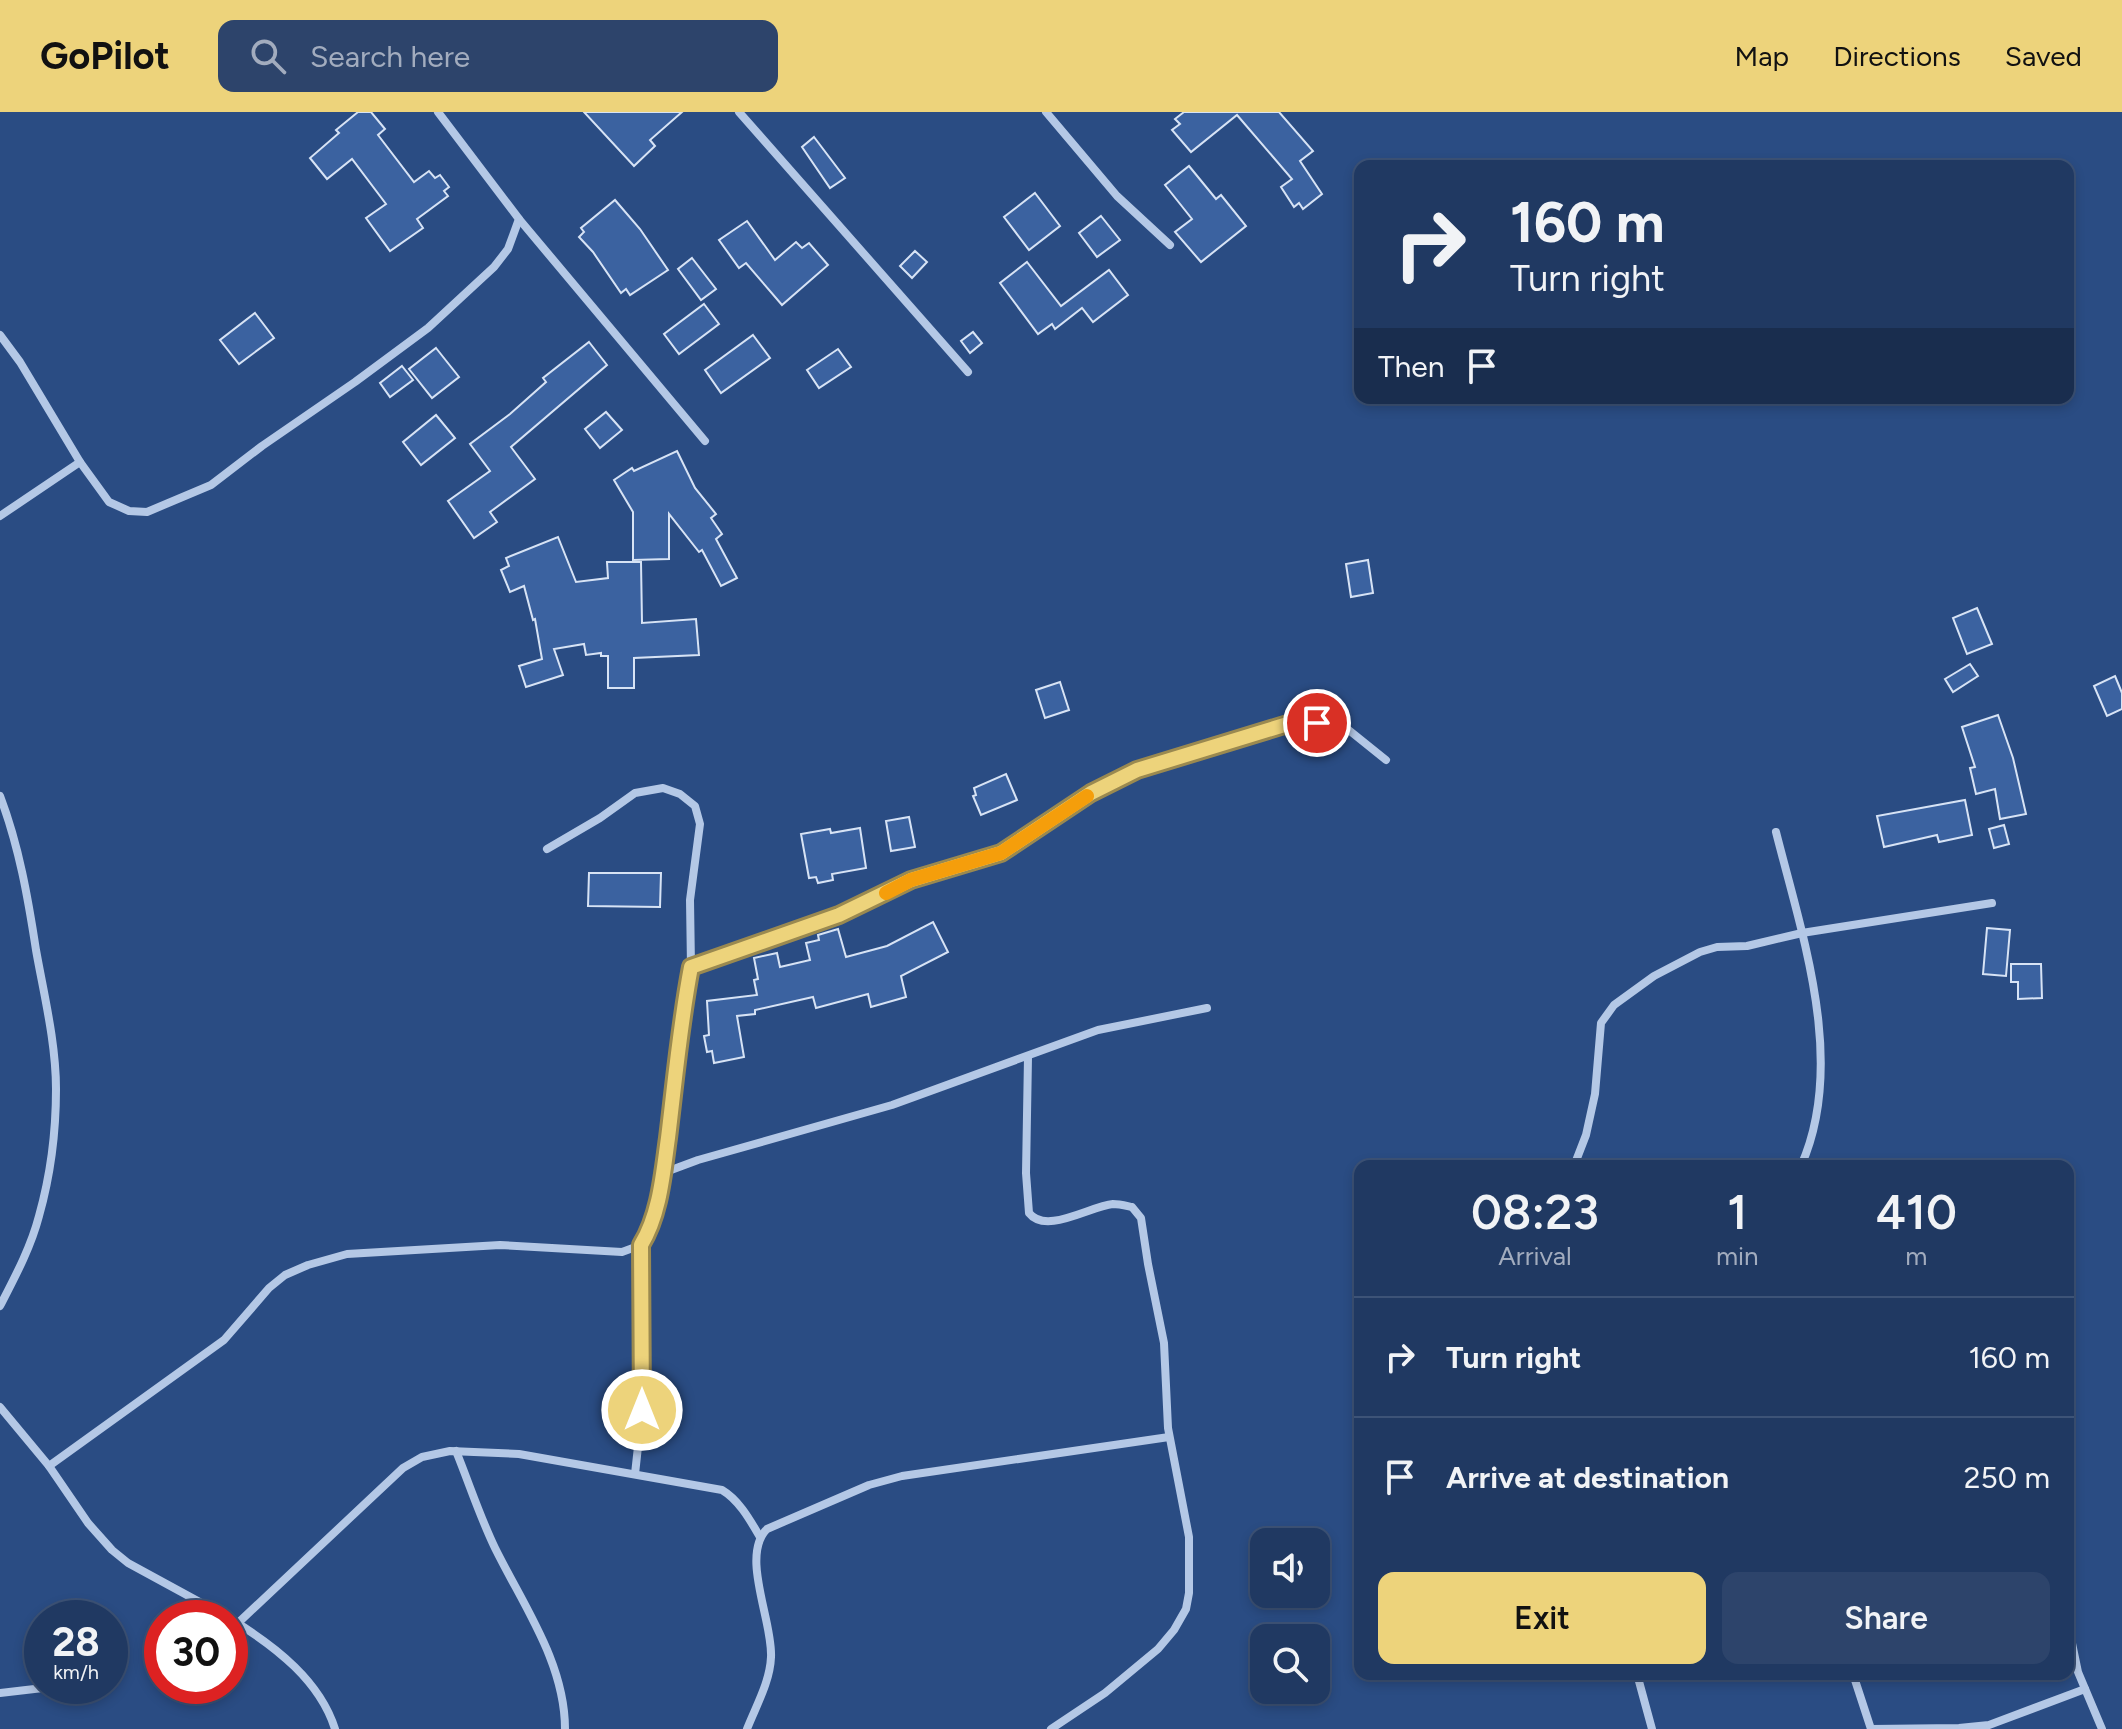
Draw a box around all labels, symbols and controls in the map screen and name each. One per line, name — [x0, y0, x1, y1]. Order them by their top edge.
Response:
search box — [218, 20, 778, 92]
text: GoPilot — [40, 33, 170, 79]
icon: search — [246, 34, 290, 78]
text: Search here — [310, 38, 470, 75]
text: Map — [1735, 39, 1789, 73]
text: Directions — [1833, 39, 1961, 73]
text: Saved — [2005, 39, 2082, 73]
text: 160 m — [1510, 189, 1665, 256]
icon: right — [1378, 192, 1482, 296]
text: Turn right — [1510, 257, 1665, 300]
icon: arrive — [1460, 344, 1504, 388]
text: Then — [1378, 348, 1444, 385]
pin — [1283, 689, 1351, 757]
icon: arrive — [1295, 701, 1339, 745]
text: 08:23 — [1471, 1183, 1599, 1241]
text: 1 — [1727, 1183, 1747, 1241]
text: 410 — [1876, 1183, 1957, 1241]
text: Arrival — [1498, 1240, 1572, 1272]
text: min — [1716, 1240, 1759, 1272]
text: m — [1905, 1240, 1927, 1272]
icon: right — [1378, 1335, 1422, 1379]
text: Turn right — [1446, 1339, 1581, 1376]
text: 160 m — [1968, 1339, 2050, 1376]
position arrow — [600, 1368, 684, 1452]
icon: arrive — [1378, 1455, 1422, 1499]
text: Arrive at destination — [1446, 1459, 1729, 1496]
text: 250 m — [1964, 1459, 2050, 1496]
map controls — [1250, 1528, 1330, 1704]
button: sound — [1250, 1528, 1330, 1608]
button: Exit — [1378, 1572, 1706, 1664]
button: Share — [1722, 1572, 2050, 1664]
speed limit sign: 30 — [144, 1600, 248, 1704]
text: 28 — [52, 1618, 100, 1666]
button: search — [1250, 1624, 1330, 1704]
text: km/h — [53, 1660, 99, 1684]

